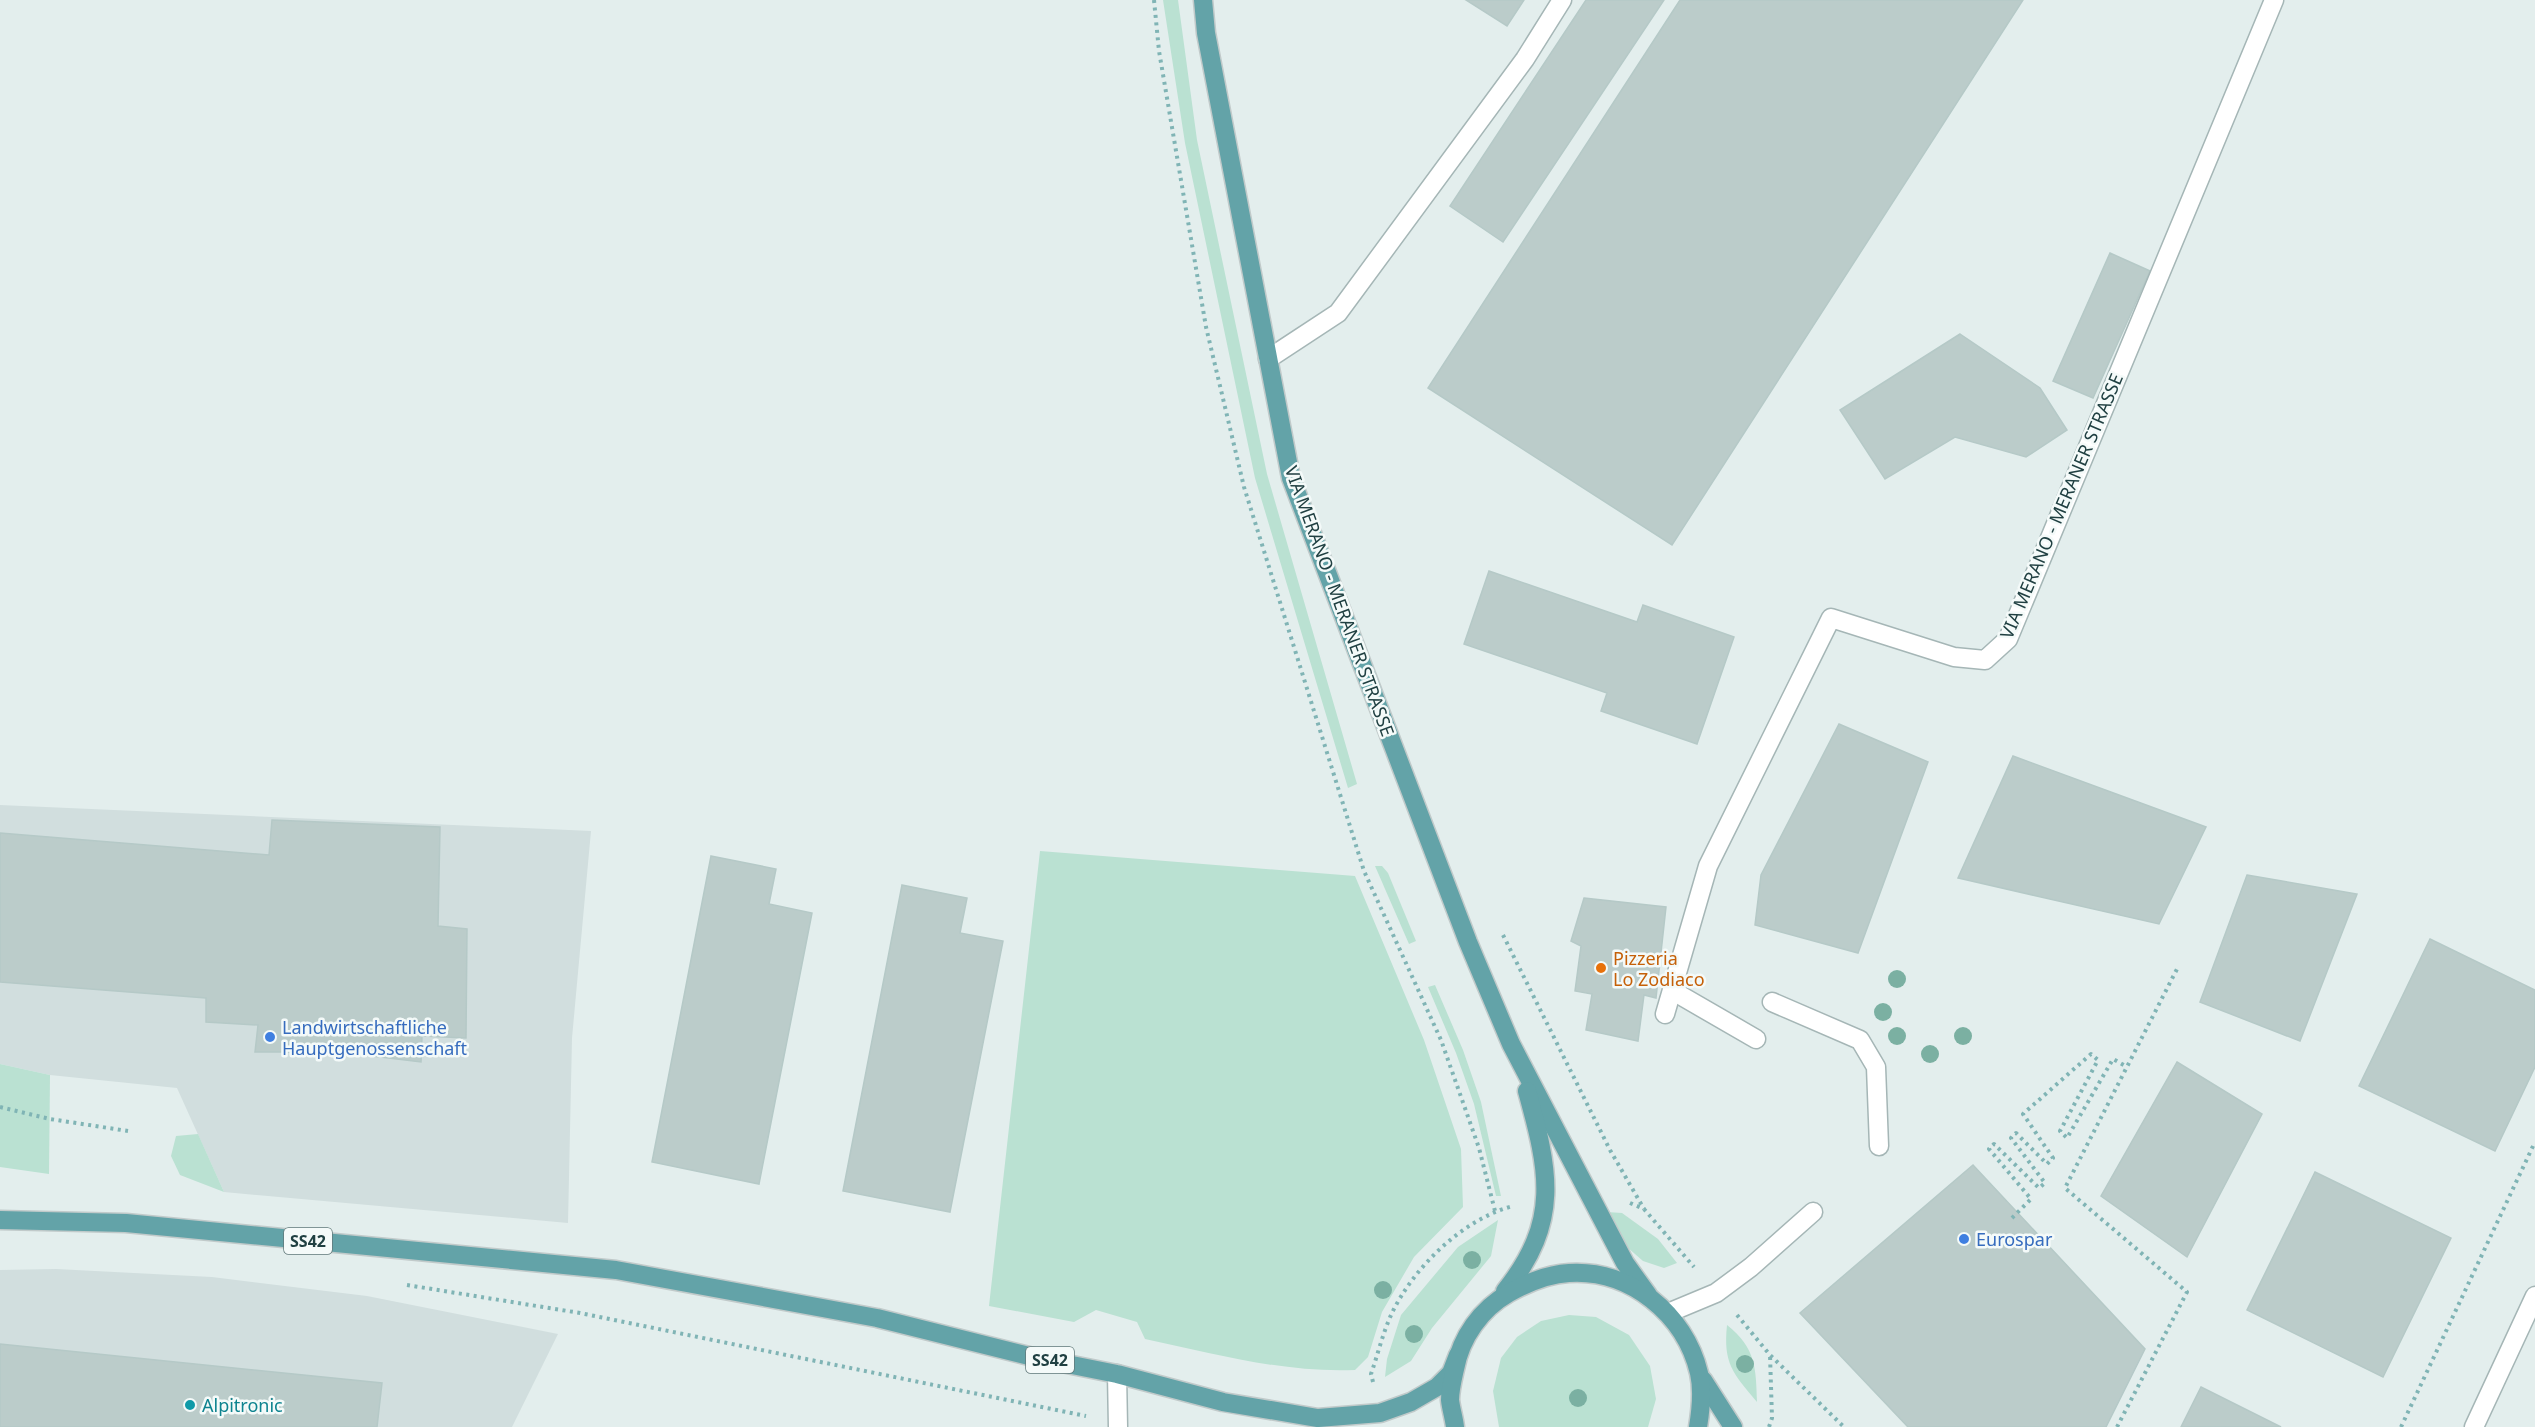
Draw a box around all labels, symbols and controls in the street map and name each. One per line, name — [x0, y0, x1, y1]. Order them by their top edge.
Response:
street label: VIA MERANO - MERANER STRASSE — [1994, 370, 2128, 642]
street label: VIA MERANO - MERANER STRASSE — [1280, 463, 1400, 739]
place label: Pizzeria Lo Zodiaco — [1613, 946, 1705, 991]
marker: Pizzeria Lo Zodiaco — [1594, 961, 1608, 975]
place label: Landwirtschaftliche Hauptgenossenschaft — [282, 1015, 468, 1060]
marker: Landwirtschaftliche Hauptgenossenschaft — [263, 1030, 277, 1044]
place label: Eurospar — [1976, 1227, 2053, 1251]
road number: SS42 — [284, 1228, 332, 1254]
marker: Eurospar — [1957, 1232, 1971, 1246]
road number: SS42 — [1026, 1347, 1074, 1373]
place label: Alpitronic — [202, 1393, 283, 1417]
marker: Alpitronic — [183, 1398, 197, 1412]

